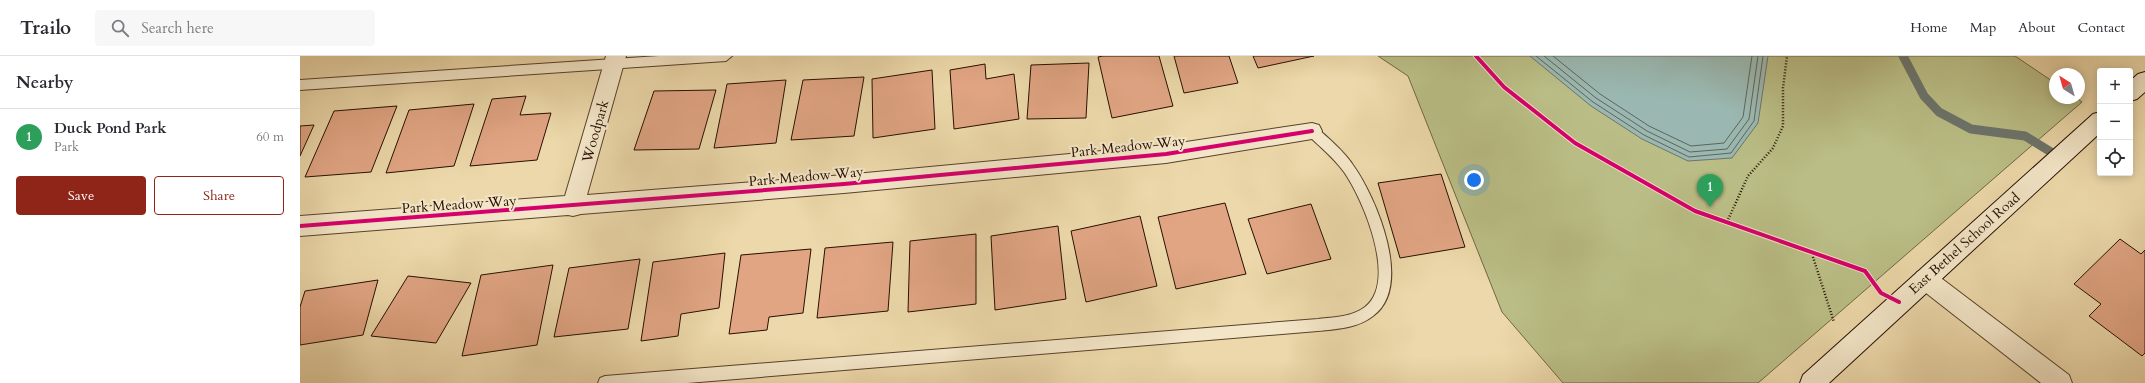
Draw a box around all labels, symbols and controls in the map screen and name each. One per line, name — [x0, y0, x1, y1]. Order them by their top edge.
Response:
search box — [95, 10, 375, 46]
text: Trailo — [20, 15, 71, 41]
icon: search — [109, 17, 131, 39]
text: Search here — [141, 18, 214, 38]
text: Home — [1910, 18, 1948, 37]
text: Map — [1970, 18, 1996, 37]
text: About — [2018, 18, 2055, 37]
text: Contact — [2077, 18, 2125, 37]
north arrow — [2049, 68, 2085, 104]
map controls — [2097, 68, 2133, 176]
button: + — [2097, 68, 2133, 104]
text: Nearby — [16, 71, 73, 94]
street label: Woodpark — [577, 97, 614, 166]
button: − — [2097, 104, 2133, 140]
text: Duck Pond Park — [54, 118, 167, 138]
text: 1 — [26, 128, 32, 146]
text: 60 m — [256, 128, 284, 146]
street label: Park Meadow Way — [1070, 131, 1187, 162]
text: Park — [54, 138, 79, 156]
button: locate — [2097, 140, 2133, 176]
street label: Park Meadow Way — [748, 162, 865, 191]
your location — [1464, 170, 1484, 190]
pin: 1 — [1697, 174, 1723, 207]
button: Save — [16, 176, 146, 215]
button: Share — [154, 176, 284, 215]
street label: East Bethel School Road — [1905, 188, 2024, 298]
street label: Park Meadow Way — [401, 191, 518, 218]

